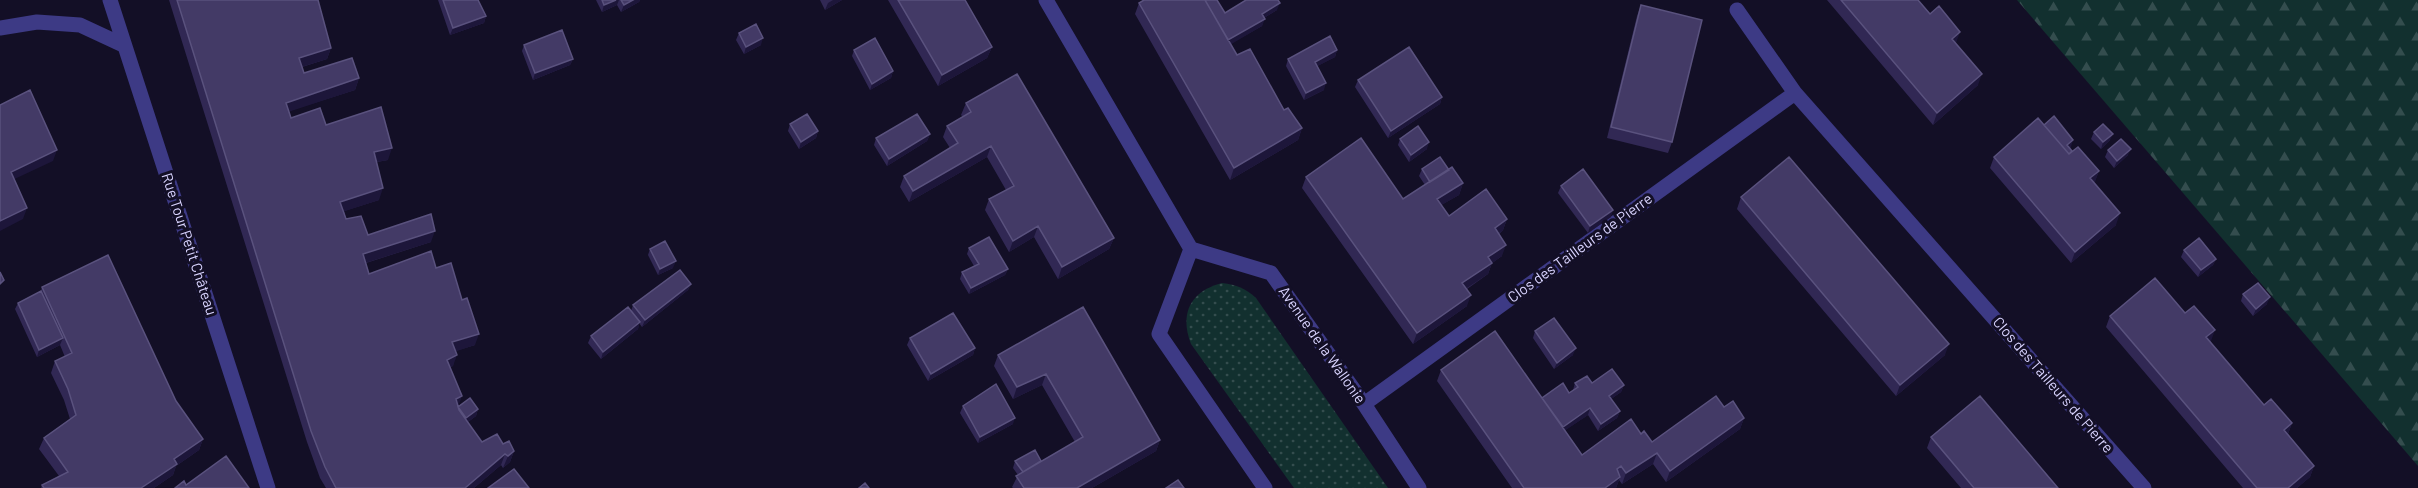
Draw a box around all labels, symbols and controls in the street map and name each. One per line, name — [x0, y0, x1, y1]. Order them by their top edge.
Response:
street label: Rue Tour Petit Château — [158, 170, 221, 317]
street label: Clos des Tailleurs de Pierre — [1504, 189, 1655, 306]
street label: Avenue de la Wallonie — [1276, 282, 1370, 407]
street label: Clos des Tailleurs de Pierre — [1990, 313, 2118, 456]

